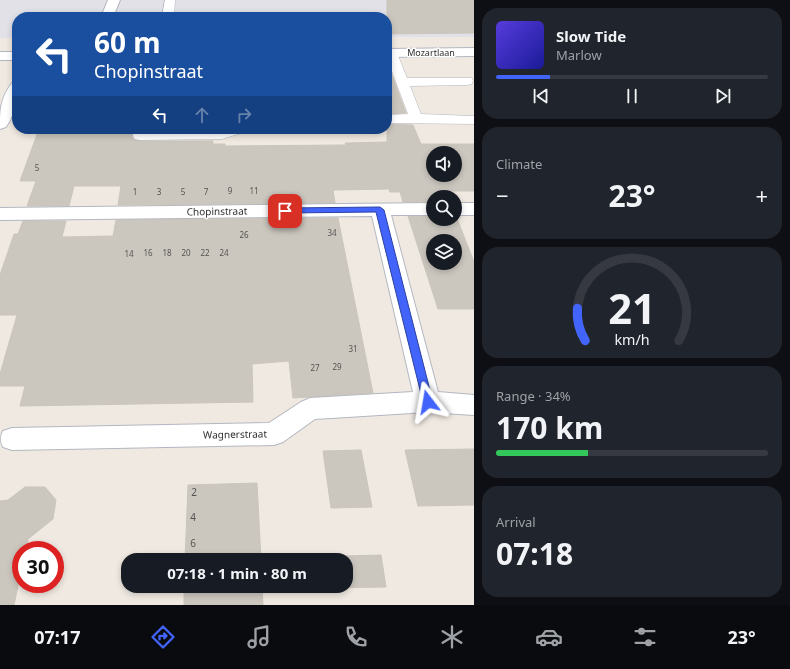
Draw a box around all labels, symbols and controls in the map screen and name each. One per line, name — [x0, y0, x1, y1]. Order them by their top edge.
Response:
text: 60 m — [94, 23, 161, 61]
text: Slow Tide — [556, 26, 626, 46]
icon: left — [28, 28, 80, 80]
street label: Mozartlaan — [407, 46, 455, 59]
text: Marlow — [556, 46, 602, 64]
text: Chopinstraat — [94, 59, 203, 83]
icon: previous — [530, 85, 552, 107]
icon: pause — [621, 85, 643, 107]
icon: next — [712, 85, 734, 107]
icon: left — [149, 104, 171, 126]
icon: ahead — [191, 104, 213, 126]
icon: right — [233, 104, 255, 126]
map controls — [426, 146, 462, 270]
button: sound — [426, 146, 462, 182]
text: Climate — [496, 155, 542, 173]
house number: 5 — [35, 162, 40, 173]
text: 23° — [608, 175, 656, 216]
text: − — [496, 180, 509, 210]
text: + — [755, 180, 768, 210]
house number: 9 — [228, 185, 233, 196]
house number: 11 — [249, 185, 259, 196]
house number: 1 — [133, 186, 137, 197]
house number: 3 — [157, 186, 162, 197]
house number: 5 — [181, 186, 186, 197]
house number: 7 — [204, 186, 209, 197]
button: search — [426, 190, 462, 226]
pin — [268, 194, 302, 228]
icon: arrive — [274, 200, 296, 222]
street label: Chopinstraat — [187, 203, 248, 219]
house number: 34 — [327, 227, 337, 238]
house number: 26 — [239, 229, 249, 240]
button: layers — [426, 234, 462, 270]
house number: 16 — [143, 247, 153, 258]
house number: 18 — [162, 247, 172, 258]
house number: 20 — [181, 247, 191, 258]
house number: 22 — [200, 247, 210, 258]
house number: 24 — [219, 247, 229, 258]
house number: 14 — [124, 248, 134, 259]
text: 21 — [608, 279, 656, 335]
text: km/h — [614, 329, 650, 348]
house number: 31 — [348, 343, 358, 354]
house number: 29 — [332, 361, 342, 372]
house number: 27 — [310, 362, 320, 373]
position arrow — [407, 381, 449, 423]
text: Range · 34% — [496, 387, 571, 405]
text: 170 km — [496, 407, 603, 448]
street label: Wagnerstraat — [203, 426, 267, 442]
house number: 2 — [191, 485, 197, 499]
house number: 4 — [190, 510, 196, 524]
text: Arrival — [496, 513, 536, 531]
text: 07:18 — [496, 533, 573, 574]
house number: 6 — [190, 536, 196, 550]
speed limit sign: 30 — [12, 541, 64, 593]
text: 07:18 · 1 min · 80 m — [167, 563, 307, 583]
icon: directions — [149, 623, 177, 651]
icon: music — [245, 623, 273, 651]
icon: phone — [342, 623, 370, 651]
icon: climate — [438, 623, 466, 651]
icon: car — [535, 623, 563, 651]
icon: filters — [631, 623, 659, 651]
text: 07:17 — [34, 625, 80, 649]
text: 23° — [728, 625, 756, 649]

